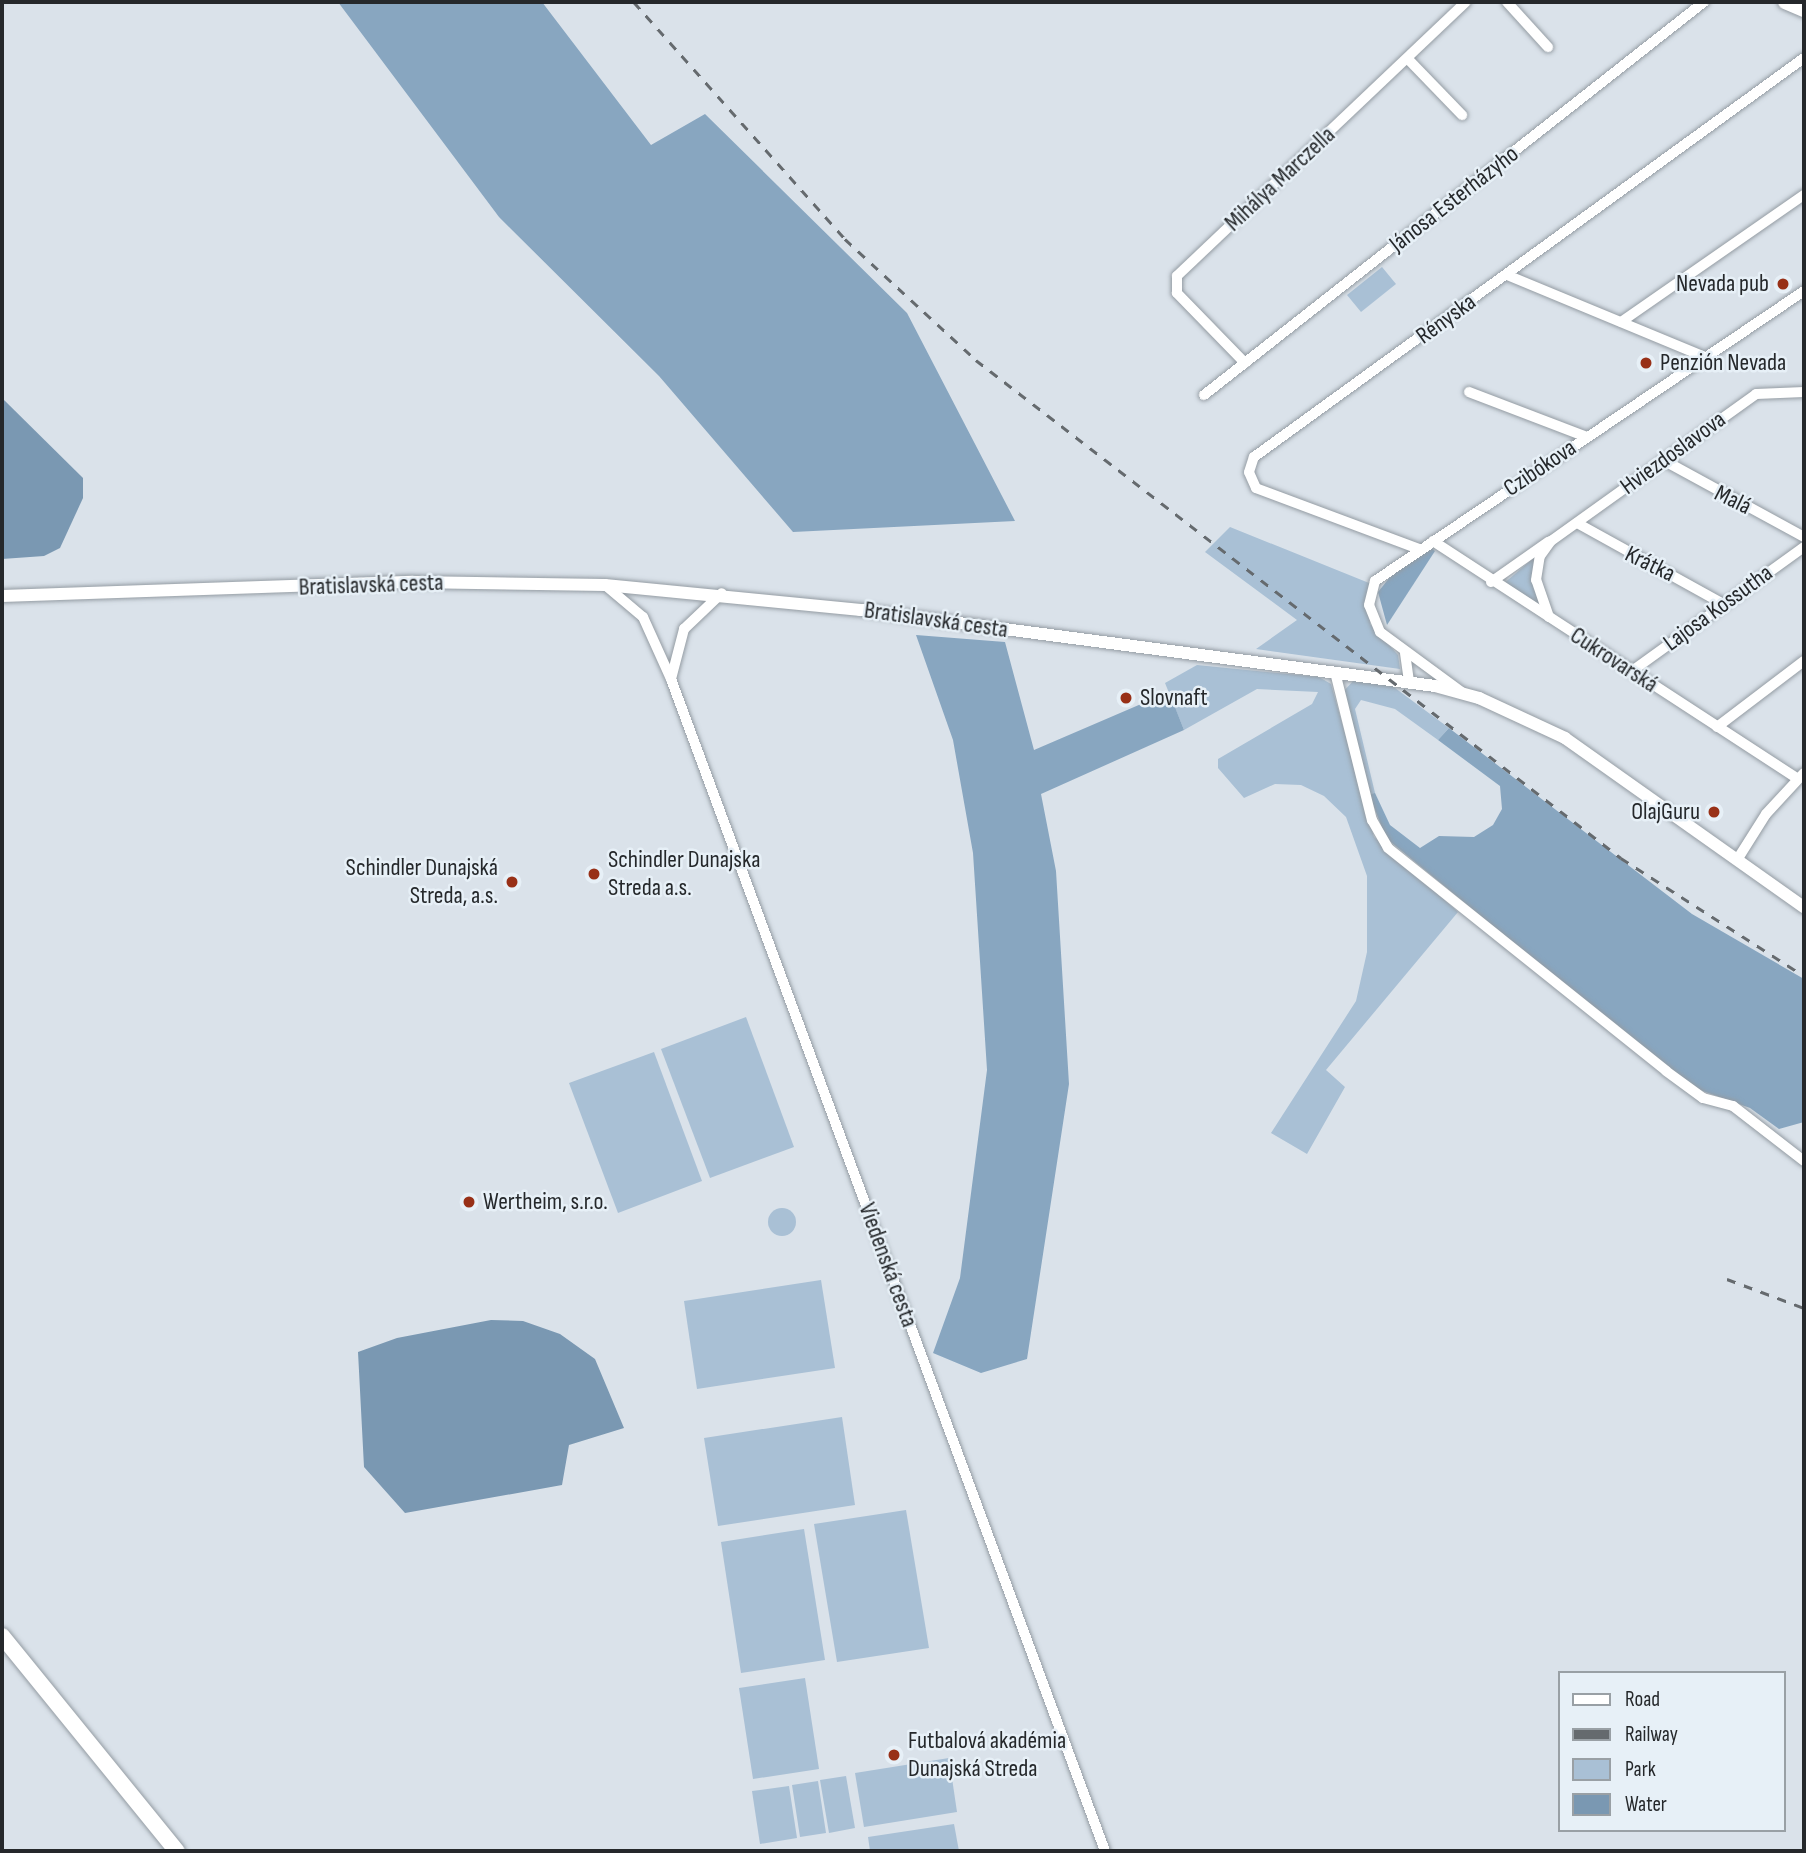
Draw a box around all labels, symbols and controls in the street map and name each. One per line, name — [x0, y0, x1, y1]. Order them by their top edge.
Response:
street label: Mihálya Marczella — [1219, 121, 1341, 237]
street label: Jánosa Esterházyho — [1384, 140, 1524, 258]
place label: Nevada pub — [1676, 270, 1769, 298]
marker: Nevada pub — [1775, 276, 1791, 292]
street label: Rényska — [1410, 288, 1482, 350]
place label: Penzión Nevada — [1660, 349, 1786, 377]
marker: Penzión Nevada — [1638, 355, 1654, 371]
street label: Hviezdoslavova — [1615, 405, 1731, 501]
street label: Czibókova — [1498, 433, 1582, 503]
street label: Malá — [1710, 479, 1756, 521]
street label: Krátka — [1620, 540, 1680, 588]
street label: Lajosa Kossutha — [1658, 559, 1778, 657]
street label: Bratislavská cesta — [298, 568, 444, 602]
street label: Bratislavská cesta — [862, 596, 1010, 644]
street label: Cukrovarská — [1565, 621, 1663, 699]
place label: Slovnaft — [1140, 684, 1208, 712]
marker: Slovnaft — [1118, 690, 1134, 706]
place label: OlajGuru — [1631, 798, 1700, 826]
marker: OlajGuru — [1706, 804, 1722, 820]
place label: Schindler Dunajska Streda a.s. — [608, 846, 760, 902]
place label: Schindler Dunajská Streda, a.s. — [346, 854, 498, 910]
marker: Schindler Dunajska Streda a.s. — [586, 866, 602, 882]
marker: Schindler Dunajská Streda, a.s. — [504, 874, 520, 890]
place label: Wertheim, s.r.o. — [483, 1188, 608, 1216]
marker: Wertheim, s.r.o. — [461, 1194, 477, 1210]
street label: Viedenská cesta — [852, 1199, 924, 1331]
legend — [1558, 1671, 1785, 1832]
text: Road — [1625, 1687, 1660, 1712]
text: Railway — [1625, 1722, 1678, 1747]
place label: Futbalová akadémia Dunajská Streda — [908, 1727, 1066, 1783]
marker: Futbalová akadémia Dunajská Streda — [886, 1747, 902, 1763]
text: Park — [1625, 1757, 1656, 1782]
text: Water — [1625, 1792, 1667, 1817]

